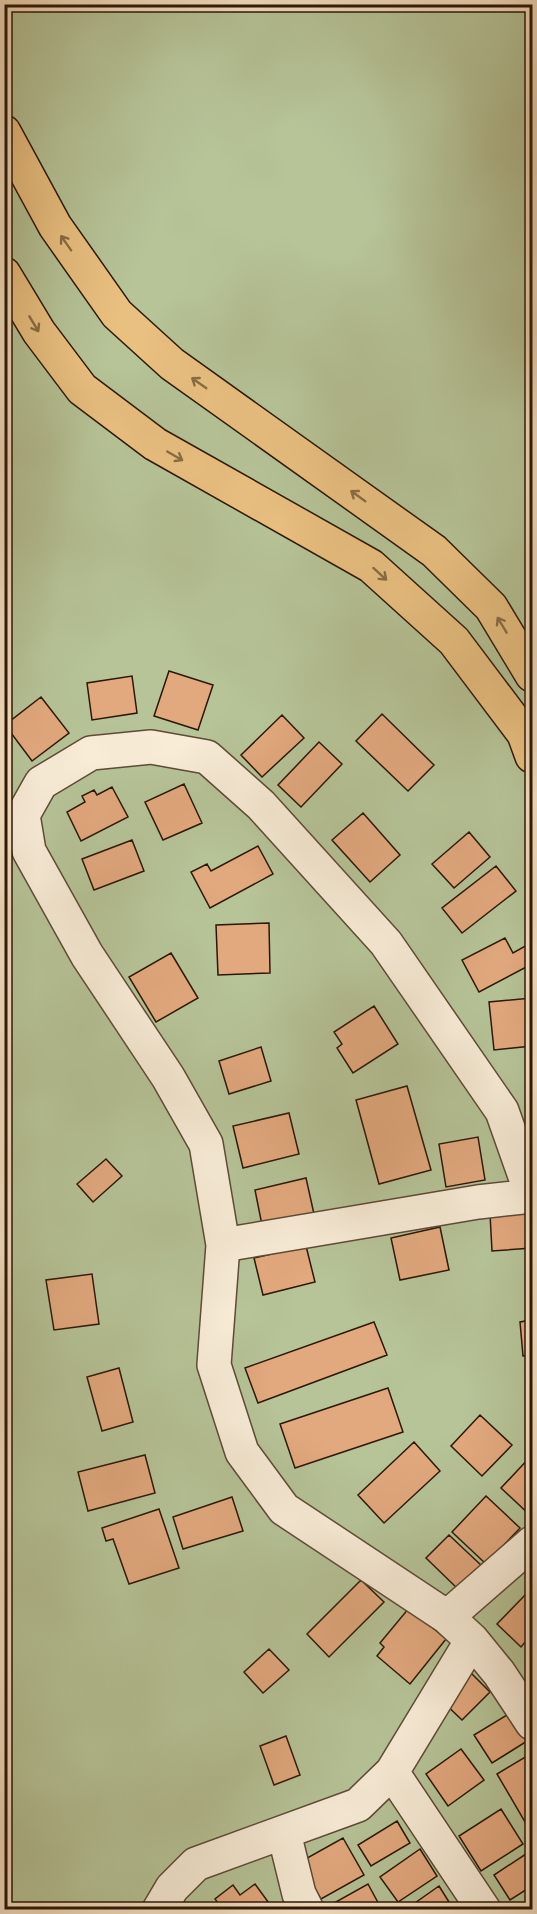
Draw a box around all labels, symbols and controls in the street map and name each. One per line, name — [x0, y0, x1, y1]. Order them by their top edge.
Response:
one-way arrow — [60, 235, 72, 251]
one-way arrow — [29, 315, 41, 332]
one-way arrow — [192, 377, 208, 389]
one-way arrow — [166, 450, 183, 462]
one-way arrow — [351, 489, 367, 502]
one-way arrow — [372, 567, 387, 581]
one-way arrow — [496, 617, 508, 634]

